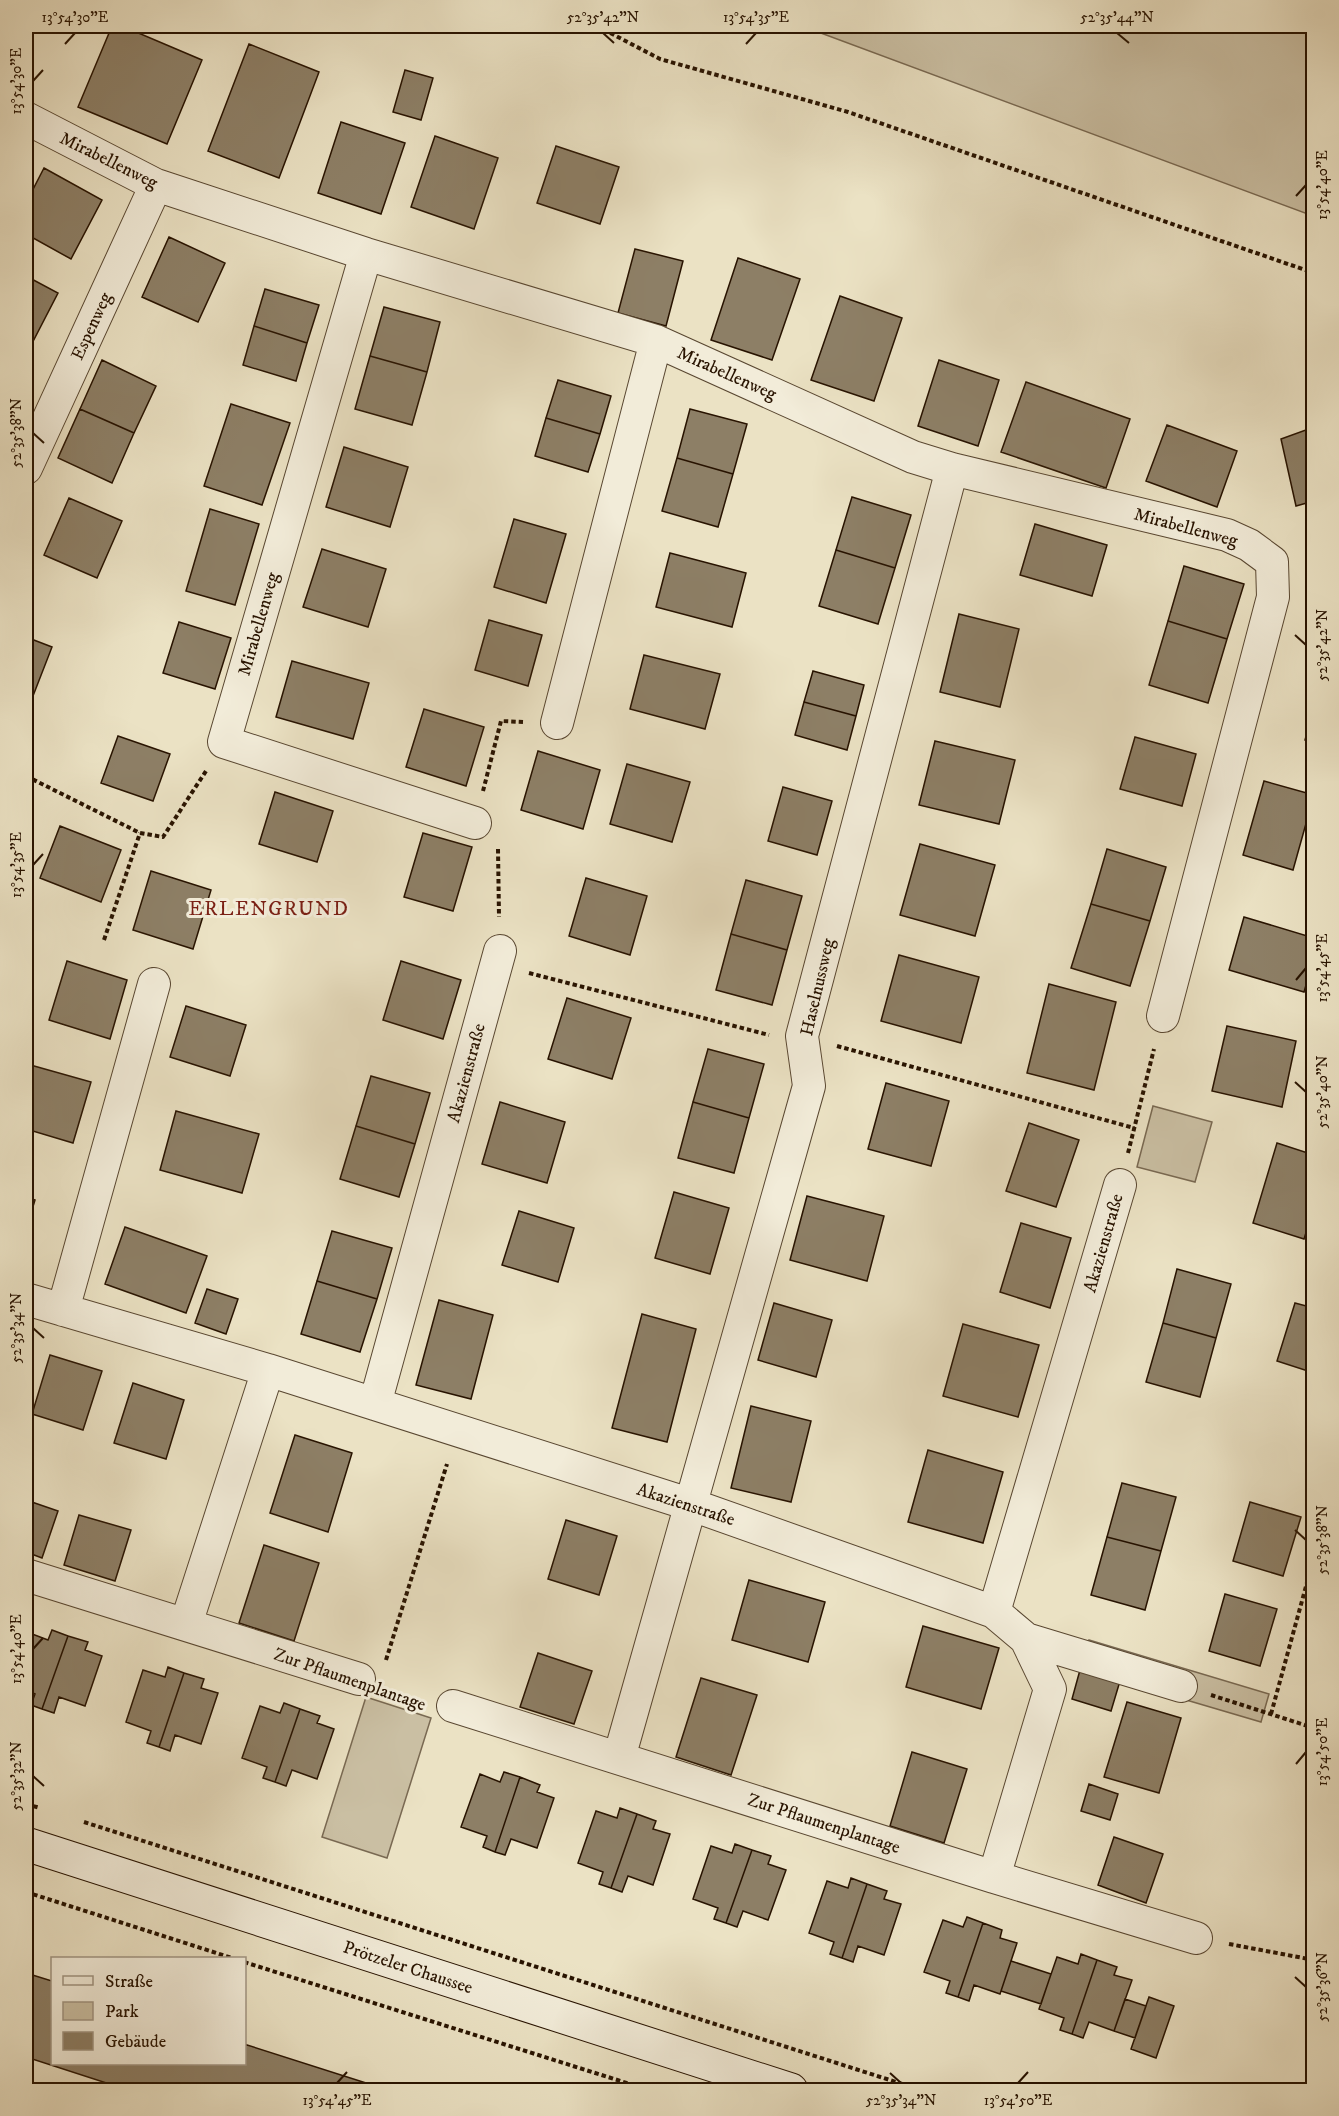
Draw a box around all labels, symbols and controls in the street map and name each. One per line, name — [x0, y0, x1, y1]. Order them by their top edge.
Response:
text: 13°54'30"E — [42, 8, 109, 27]
text: 52°35'42"N — [567, 8, 639, 27]
text: 13°54'35"E — [723, 8, 789, 27]
text: 52°35'44"N — [1080, 8, 1154, 27]
text: 13°54'30"E — [7, 47, 26, 114]
street label: Mirabellenweg — [56, 128, 161, 194]
text: 13°54'40"E — [1313, 150, 1332, 220]
street label: Espenweg — [67, 289, 117, 364]
street label: Mirabellenweg — [673, 342, 780, 406]
text: 52°35'38"N — [7, 398, 26, 468]
street label: Mirabellenweg — [1131, 504, 1240, 552]
street label: Mirabellenweg — [234, 570, 284, 679]
text: 52°35'42"N — [1313, 609, 1332, 681]
text: 13°54'35"E — [7, 832, 26, 898]
district label: ERLENGRUND — [189, 897, 349, 922]
text: 13°54'45"E — [1313, 933, 1332, 1003]
street label: Haselnussweg — [796, 936, 840, 1038]
street label: Akazienstraße — [443, 1021, 491, 1125]
text: 52°35'40"N — [1313, 1056, 1332, 1128]
street label: Akazienstraße — [1079, 1191, 1129, 1295]
text: 52°35'34"N — [7, 1293, 26, 1363]
street label: Akazienstraße — [634, 1479, 737, 1531]
text: 52°35'38"N — [1313, 1505, 1332, 1575]
text: 13°54'40"E — [7, 1614, 26, 1684]
street label: Zur Pflaumenplantage — [271, 1644, 428, 1716]
text: 13°54'50"E — [1313, 1717, 1332, 1786]
text: 52°35'32"N — [7, 1741, 26, 1811]
street label: Zur Pflaumenplantage — [745, 1789, 903, 1859]
street label: Prötzeler Chaussee — [340, 1937, 475, 1999]
text: 52°35'36"N — [1313, 1952, 1332, 2022]
legend — [51, 1957, 246, 2065]
text: Straße — [105, 1971, 153, 1993]
text: Park — [105, 2001, 139, 2023]
text: Gebäude — [105, 2031, 166, 2053]
text: 13°54'45"E — [302, 2091, 372, 2110]
text: 52°35'34"N — [866, 2091, 936, 2110]
text: 13°54'50"E — [984, 2091, 1053, 2110]

